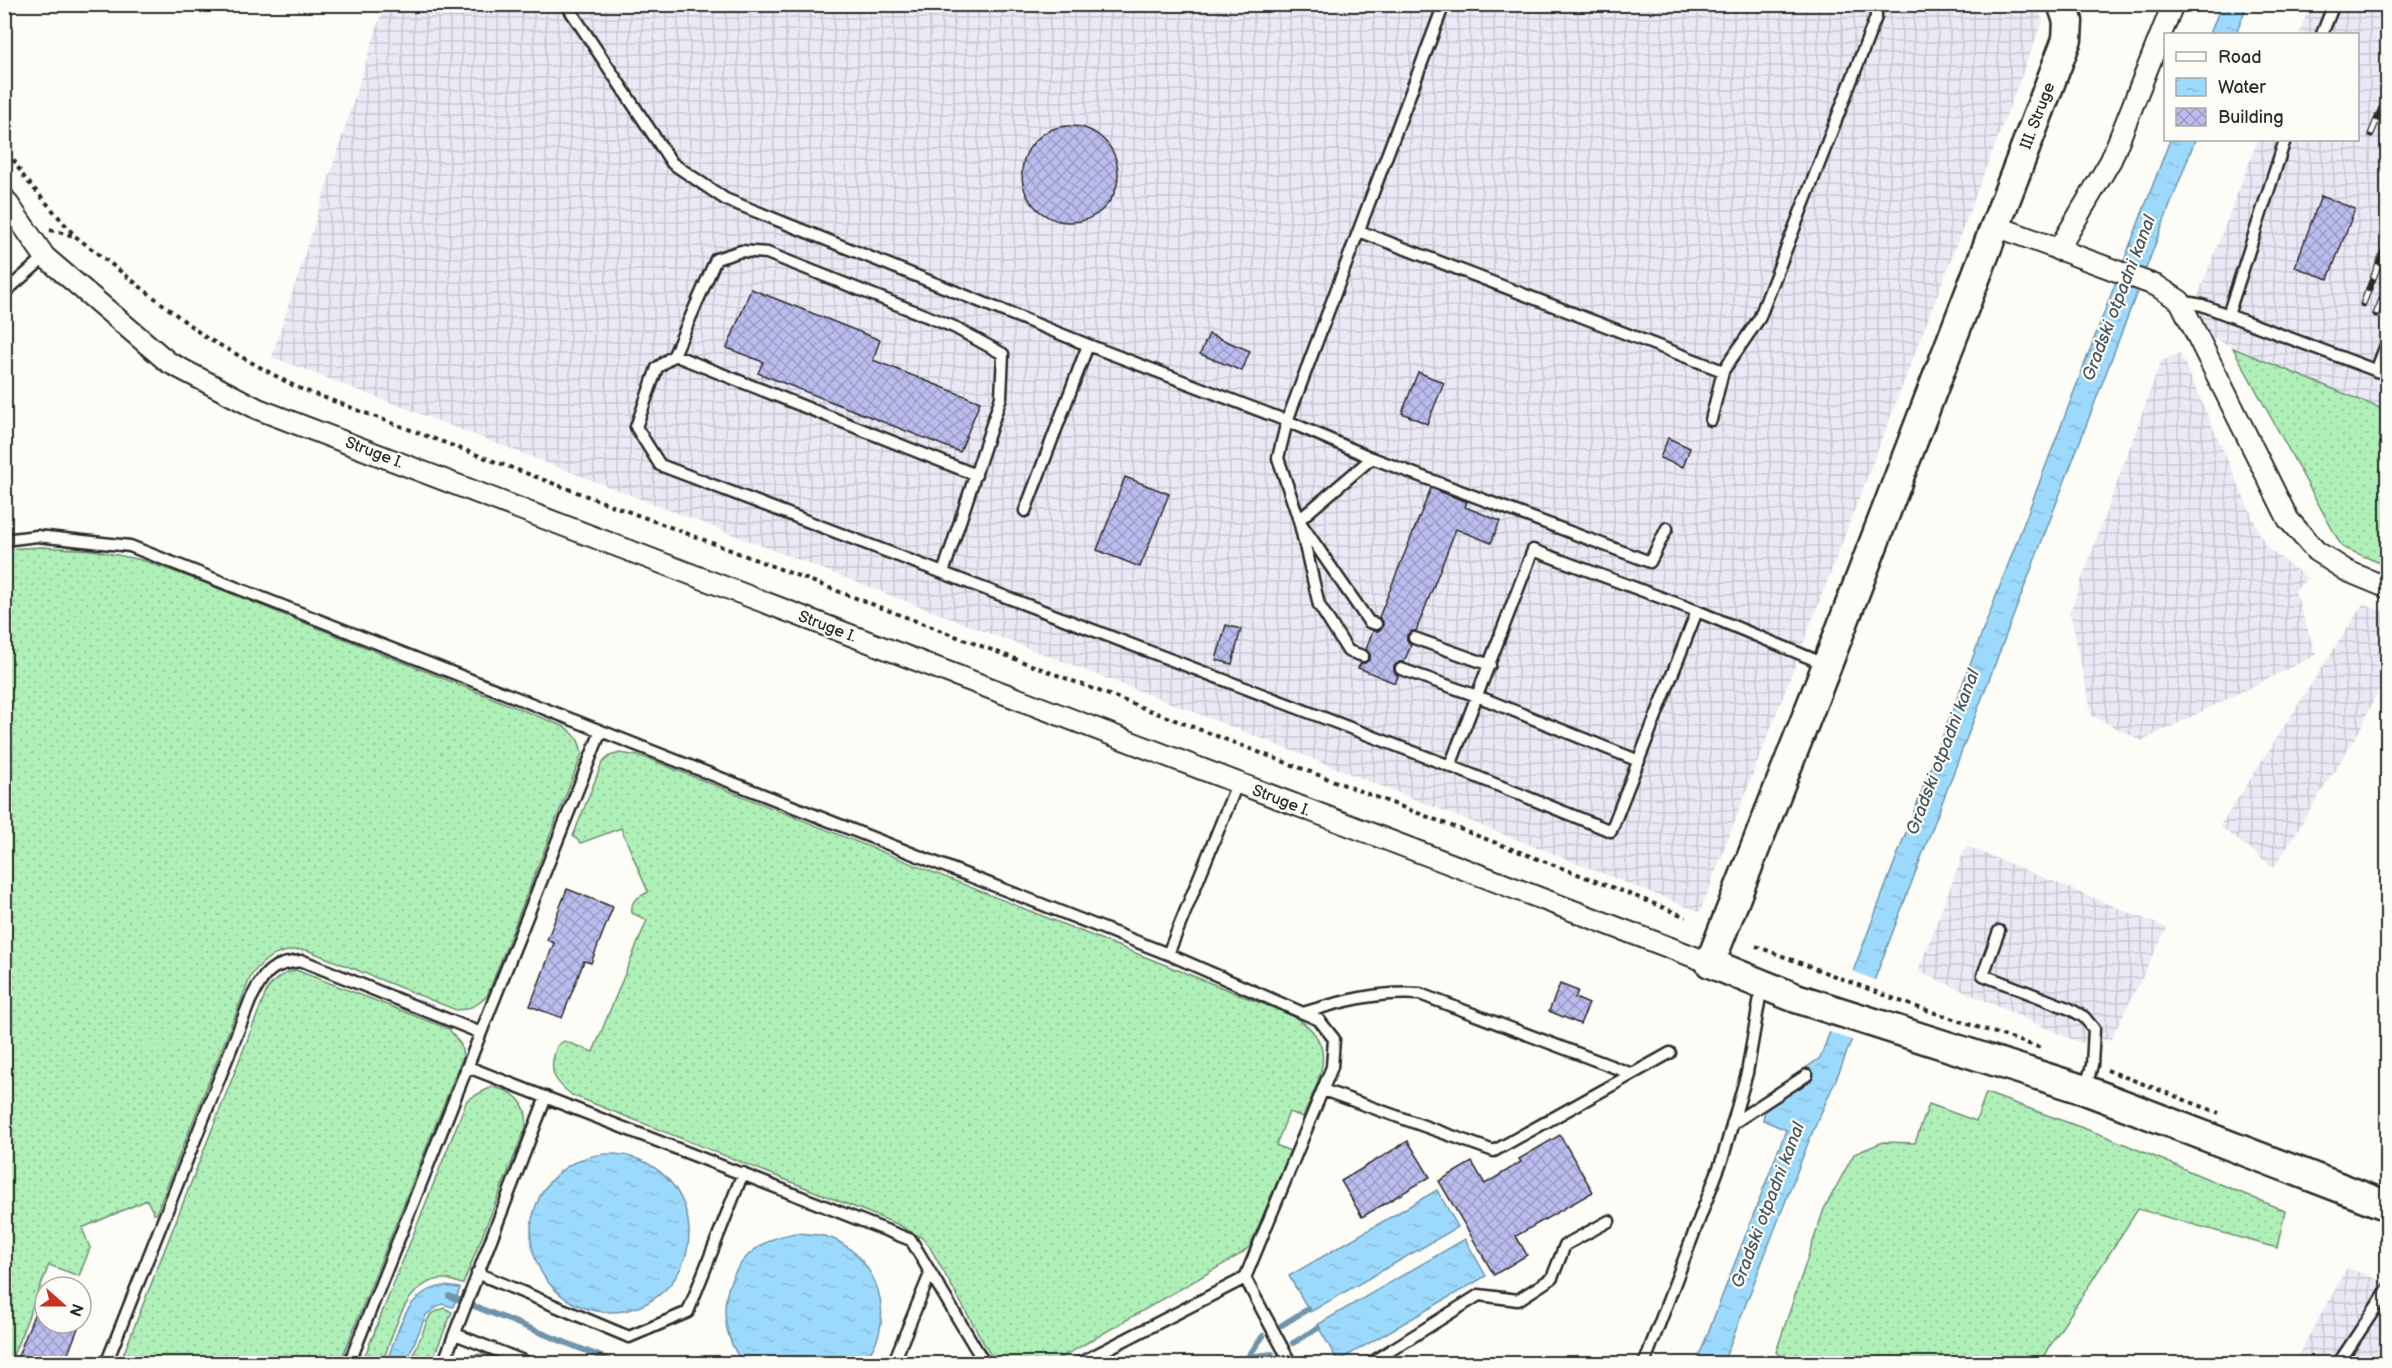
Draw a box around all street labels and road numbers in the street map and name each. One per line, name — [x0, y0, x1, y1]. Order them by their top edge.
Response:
street label: III. Struge — [2017, 79, 2060, 152]
street label: Struge I. — [342, 433, 406, 473]
street label: Struge I. — [795, 607, 859, 647]
street label: Struge I. — [1249, 781, 1313, 821]

